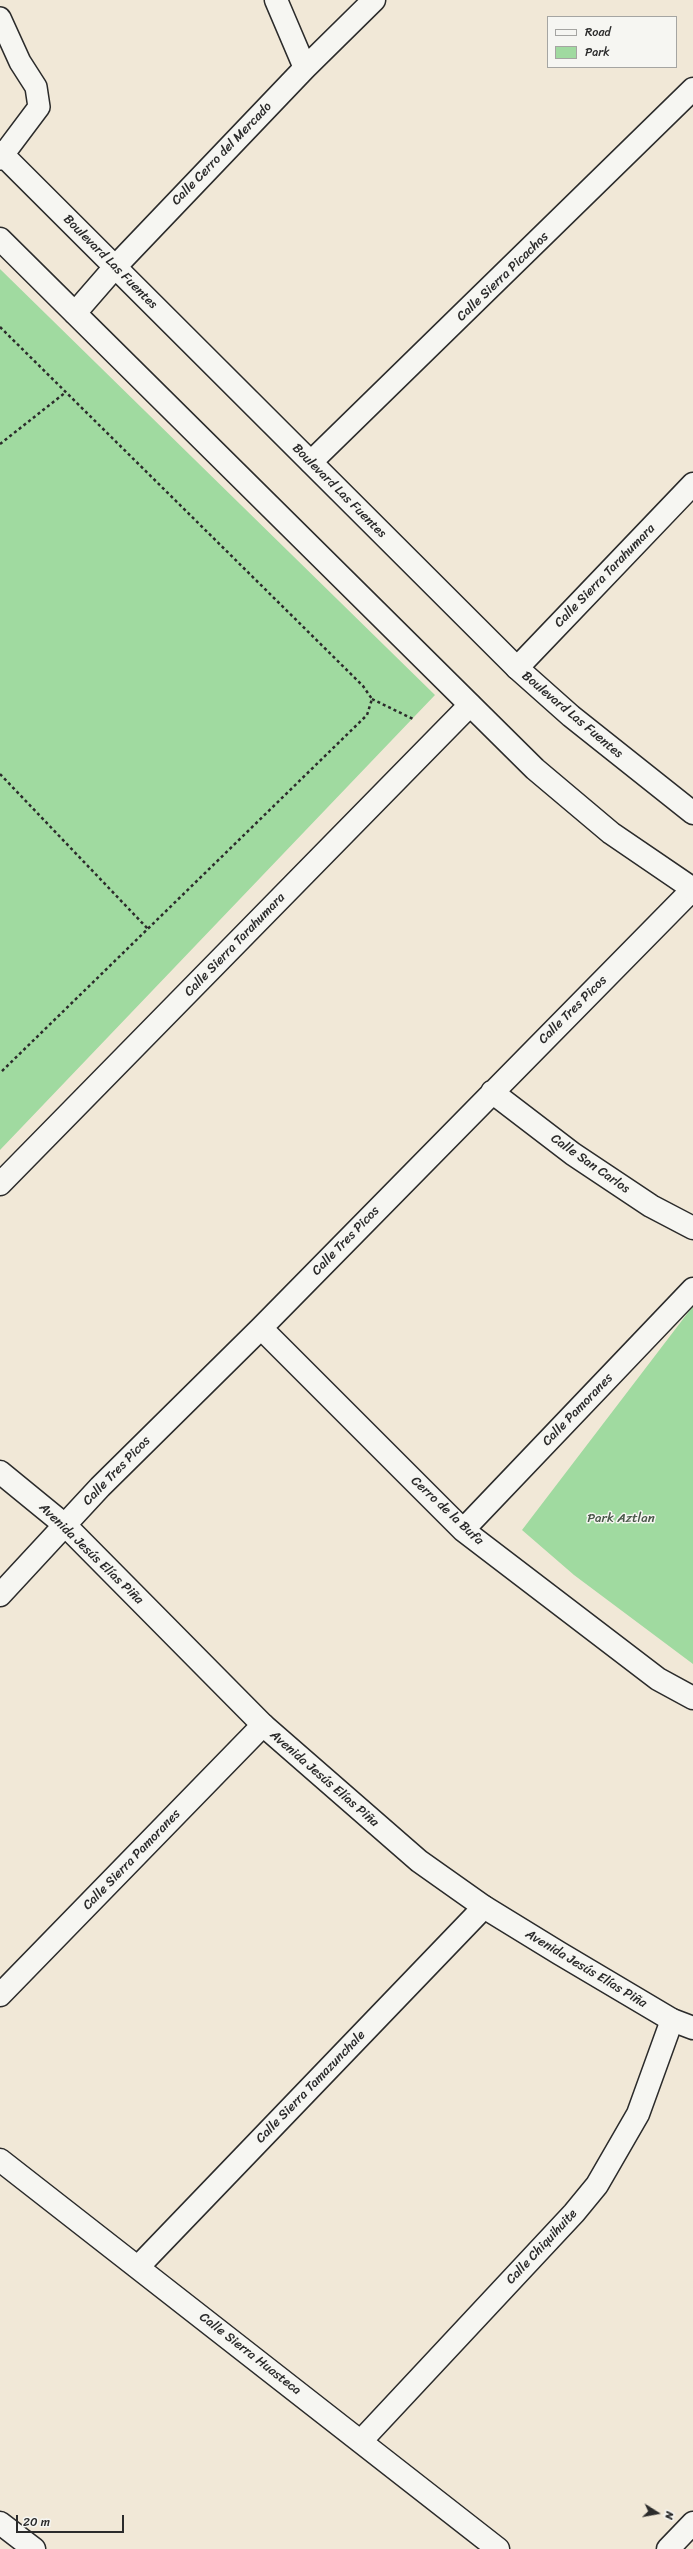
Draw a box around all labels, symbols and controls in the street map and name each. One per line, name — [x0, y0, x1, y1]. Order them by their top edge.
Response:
legend — [547, 16, 677, 68]
text: Road — [585, 21, 611, 43]
text: Park — [585, 41, 610, 63]
street label: Calle Cerro del Mercado — [169, 99, 275, 209]
street label: Boulevard Las Fuentes — [60, 212, 160, 312]
street label: Calle Sierra Picachos — [454, 229, 552, 325]
street label: Boulevard Las Fuentes — [289, 441, 389, 541]
street label: Calle Sierra Tarahumara — [552, 521, 658, 631]
street label: Boulevard Las Fuentes — [518, 668, 626, 762]
street label: Calle Sierra Tarahumara — [182, 890, 288, 1000]
street label: Calle Tres Picos — [536, 973, 610, 1047]
street label: Calle San Carlos — [548, 1131, 632, 1197]
street label: Calle Tres Picos — [309, 1203, 383, 1279]
street label: Calle Pamoranes — [539, 1371, 617, 1449]
street label: Calle Tres Picos — [80, 1433, 154, 1509]
street label: Cerro de la Bufa — [408, 1473, 486, 1549]
street label: Avenida Jesús Elías Piña — [36, 1500, 146, 1608]
park label: Park Aztlan — [587, 1511, 655, 1527]
street label: Avenida Jesús Elías Piña — [266, 1727, 382, 1831]
street label: Calle Sierra Pamoranes — [80, 1806, 184, 1914]
street label: Avenida Jesús Elías Piña — [522, 1926, 650, 2012]
street label: Calle Sierra Tamazunchale — [253, 2027, 369, 2147]
street label: Calle Chiquihuite — [503, 2206, 581, 2288]
street label: Calle Sierra Huasteca — [196, 2309, 304, 2399]
north arrow — [637, 2493, 677, 2533]
scale bar — [18, 2507, 126, 2533]
text: N — [659, 2510, 679, 2521]
text: 20 m — [23, 2511, 50, 2533]

